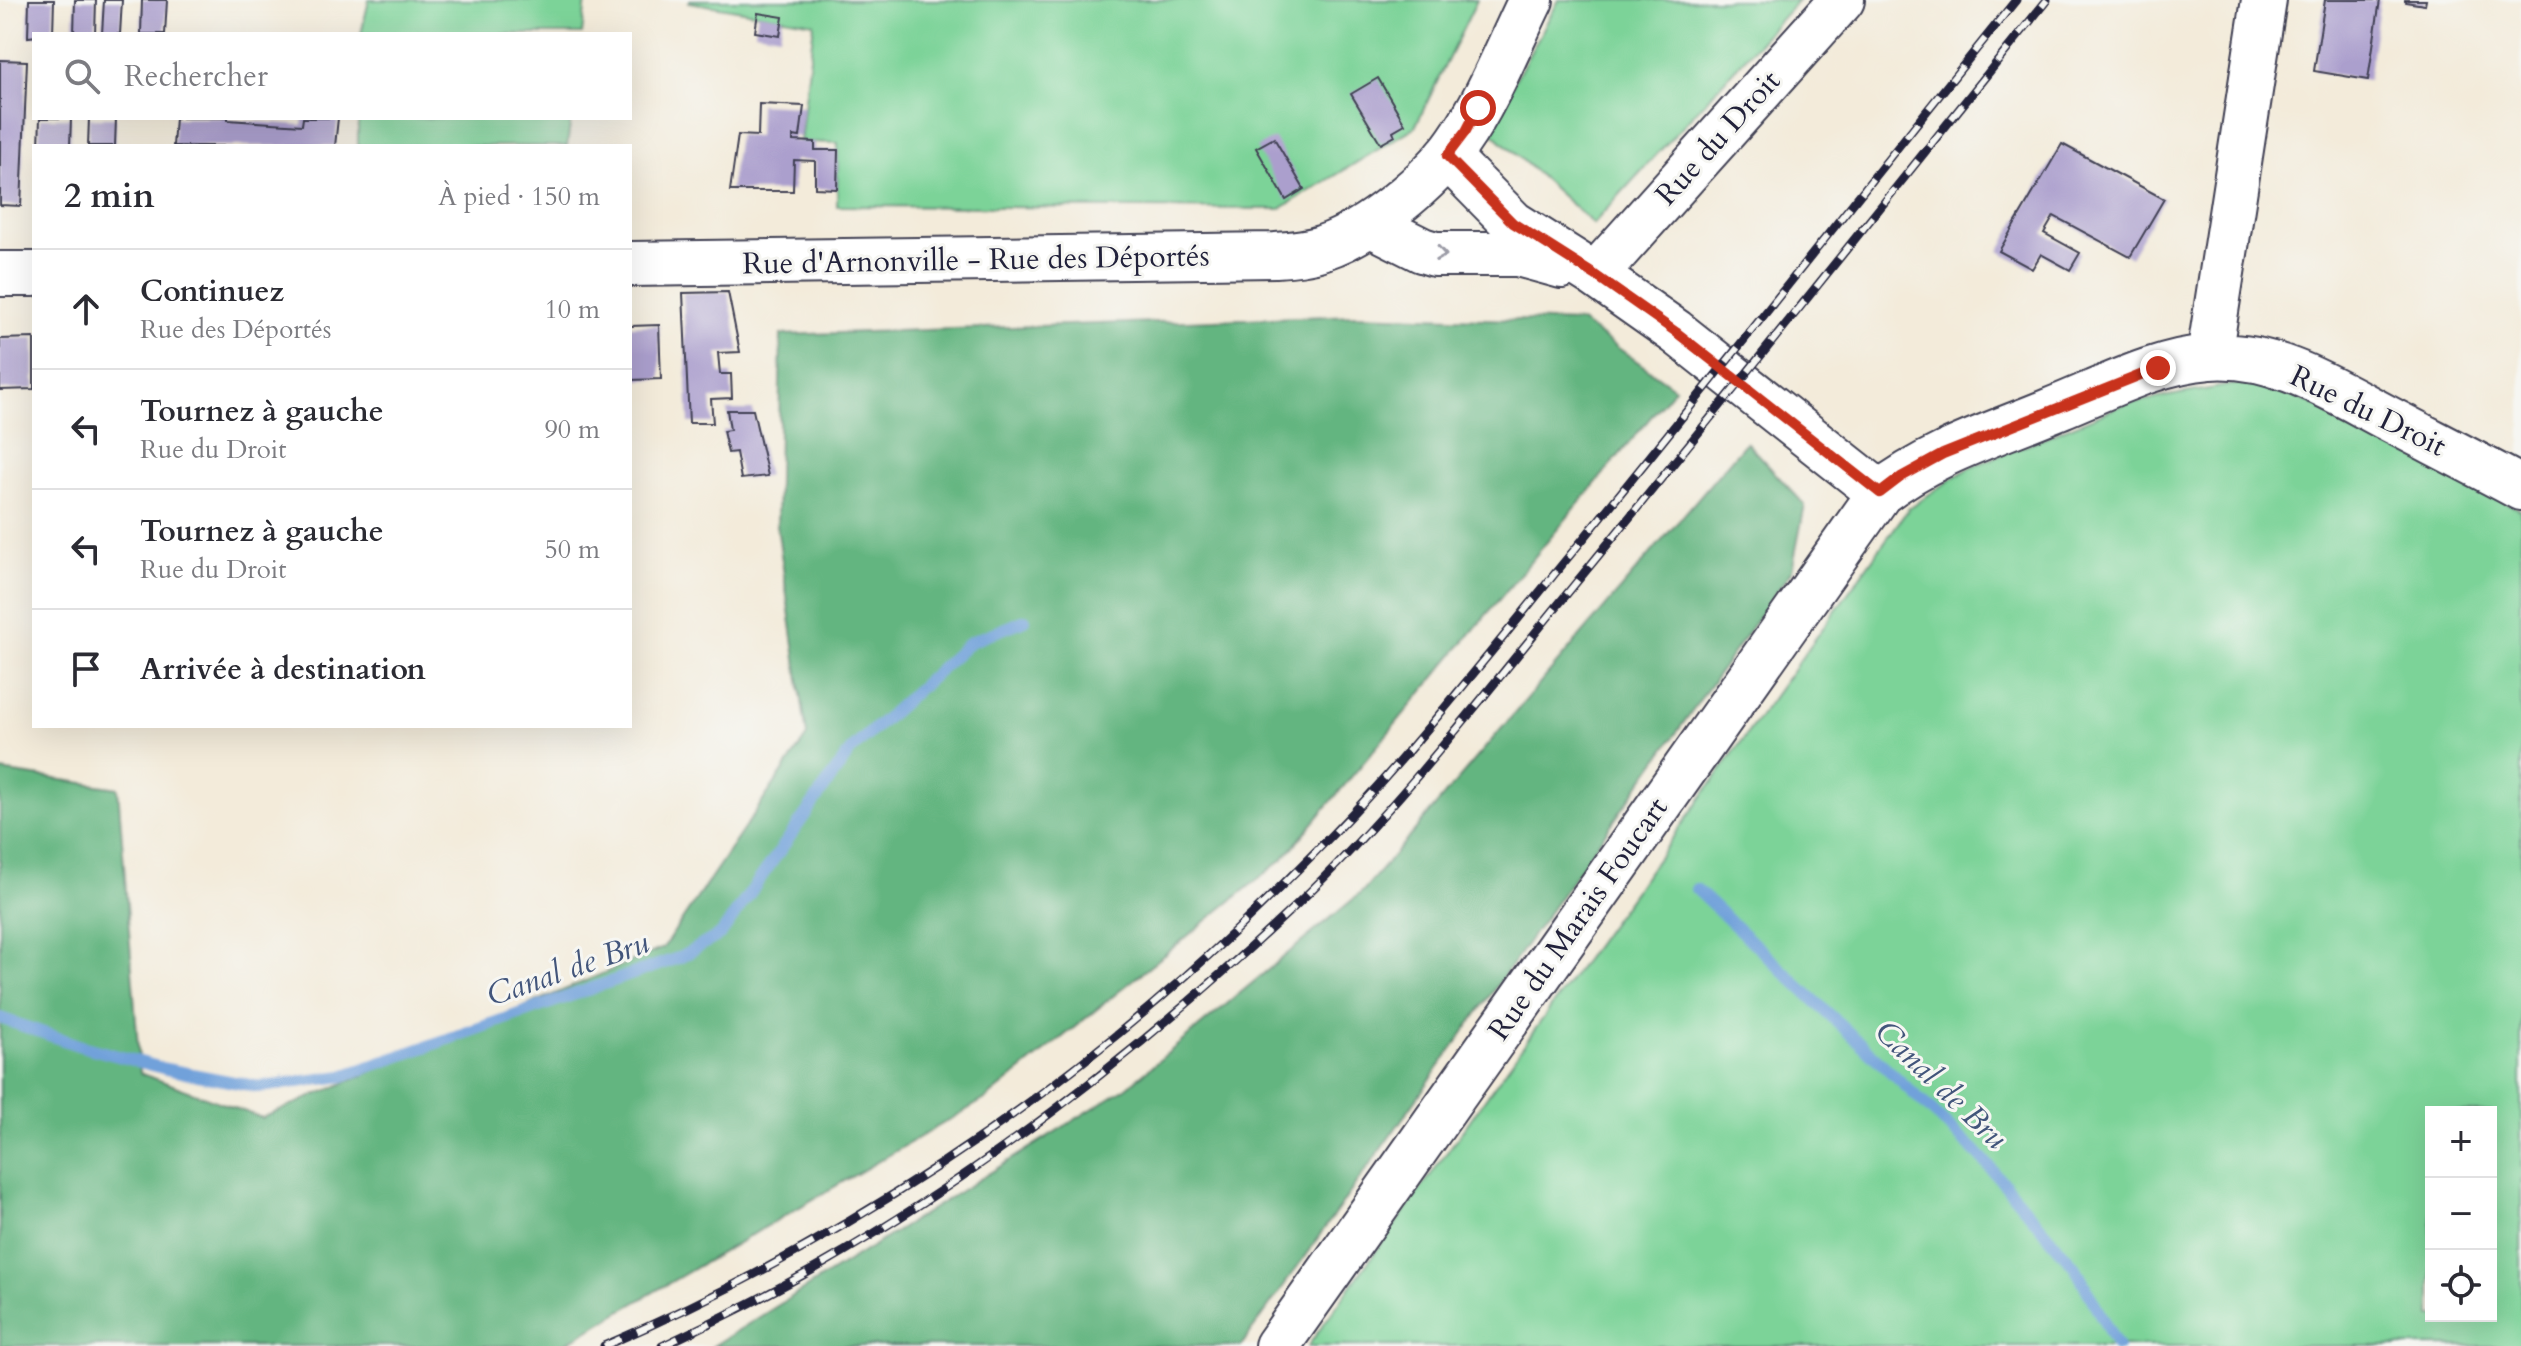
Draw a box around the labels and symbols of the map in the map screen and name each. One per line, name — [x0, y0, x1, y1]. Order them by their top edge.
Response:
street label: Rue du Droit — [1646, 61, 1790, 214]
route start — [1460, 90, 1496, 126]
street label: Rue d'Arnonville - Rue des Déportés — [742, 235, 1210, 285]
one-way arrow — [1434, 245, 1448, 262]
route end — [2140, 350, 2176, 386]
street label: Rue du Droit — [2283, 356, 2453, 467]
street label: Rue du Marais Foucart — [1479, 789, 1678, 1049]
water label: Canal de Bru — [481, 921, 655, 1017]
water label: Canal de Bru — [1865, 1010, 2017, 1160]

